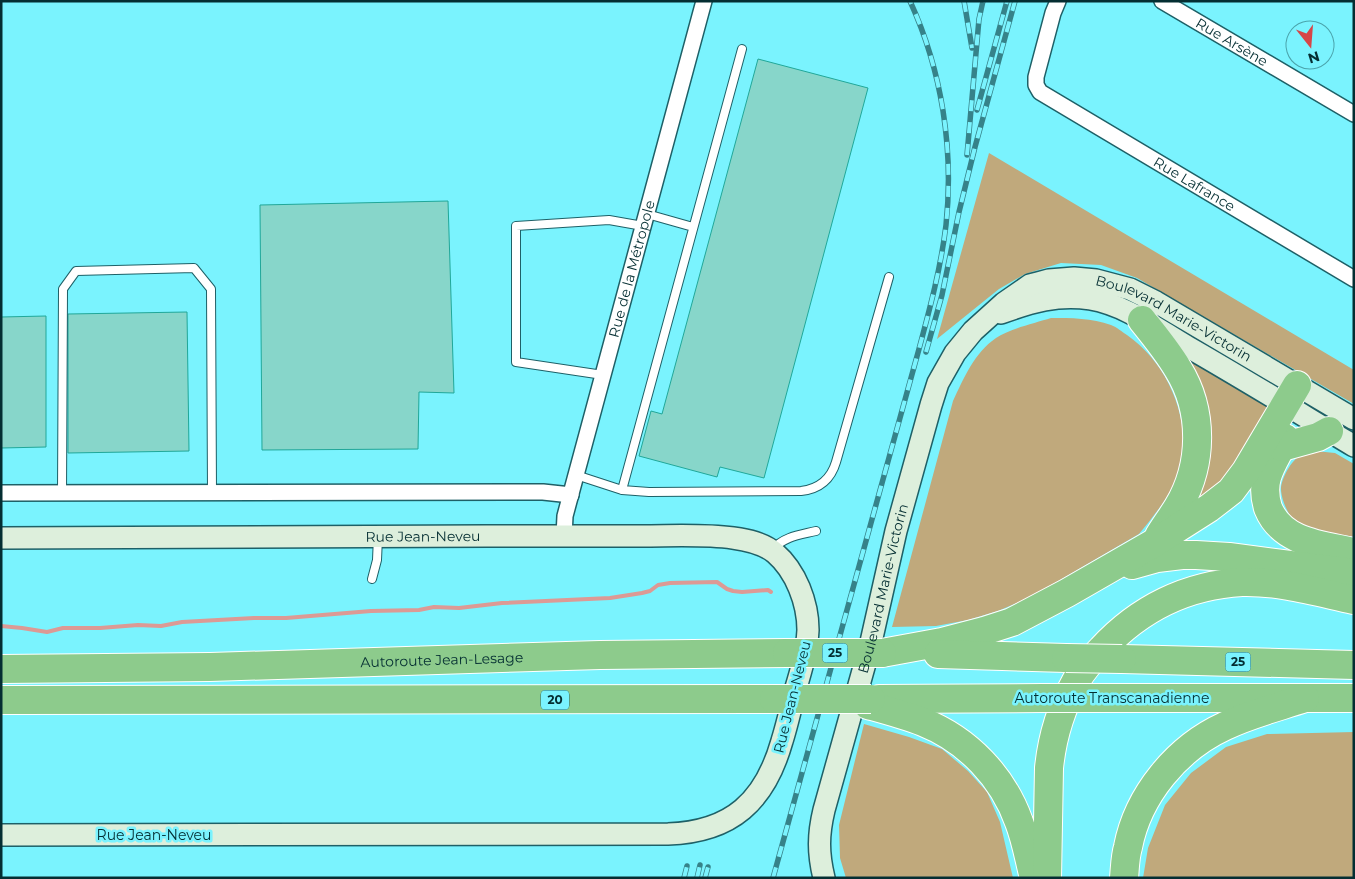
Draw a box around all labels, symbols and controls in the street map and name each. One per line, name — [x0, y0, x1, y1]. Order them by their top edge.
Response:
street label: Rue Arsène — [1193, 14, 1271, 70]
north arrow — [1285, 20, 1335, 70]
text: N — [1306, 47, 1322, 68]
street label: Rue Lafrance — [1150, 153, 1239, 215]
street label: Rue de la Métropole — [605, 198, 659, 339]
street label: Boulevard Marie-Victorin — [1094, 271, 1255, 366]
street label: Boulevard Marie-Victorin — [854, 502, 912, 675]
street label: Rue Jean-Neveu — [365, 527, 481, 546]
street label: Rue Jean-Neveu — [769, 639, 815, 755]
road number: 25 — [822, 644, 848, 662]
street label: Autoroute Jean-Lesage — [360, 648, 524, 671]
road number: 25 — [1226, 652, 1250, 672]
street label: Autoroute Transcanadienne — [1014, 689, 1210, 707]
road number: 20 — [541, 690, 569, 710]
street label: Rue Jean-Neveu — [97, 826, 211, 844]

